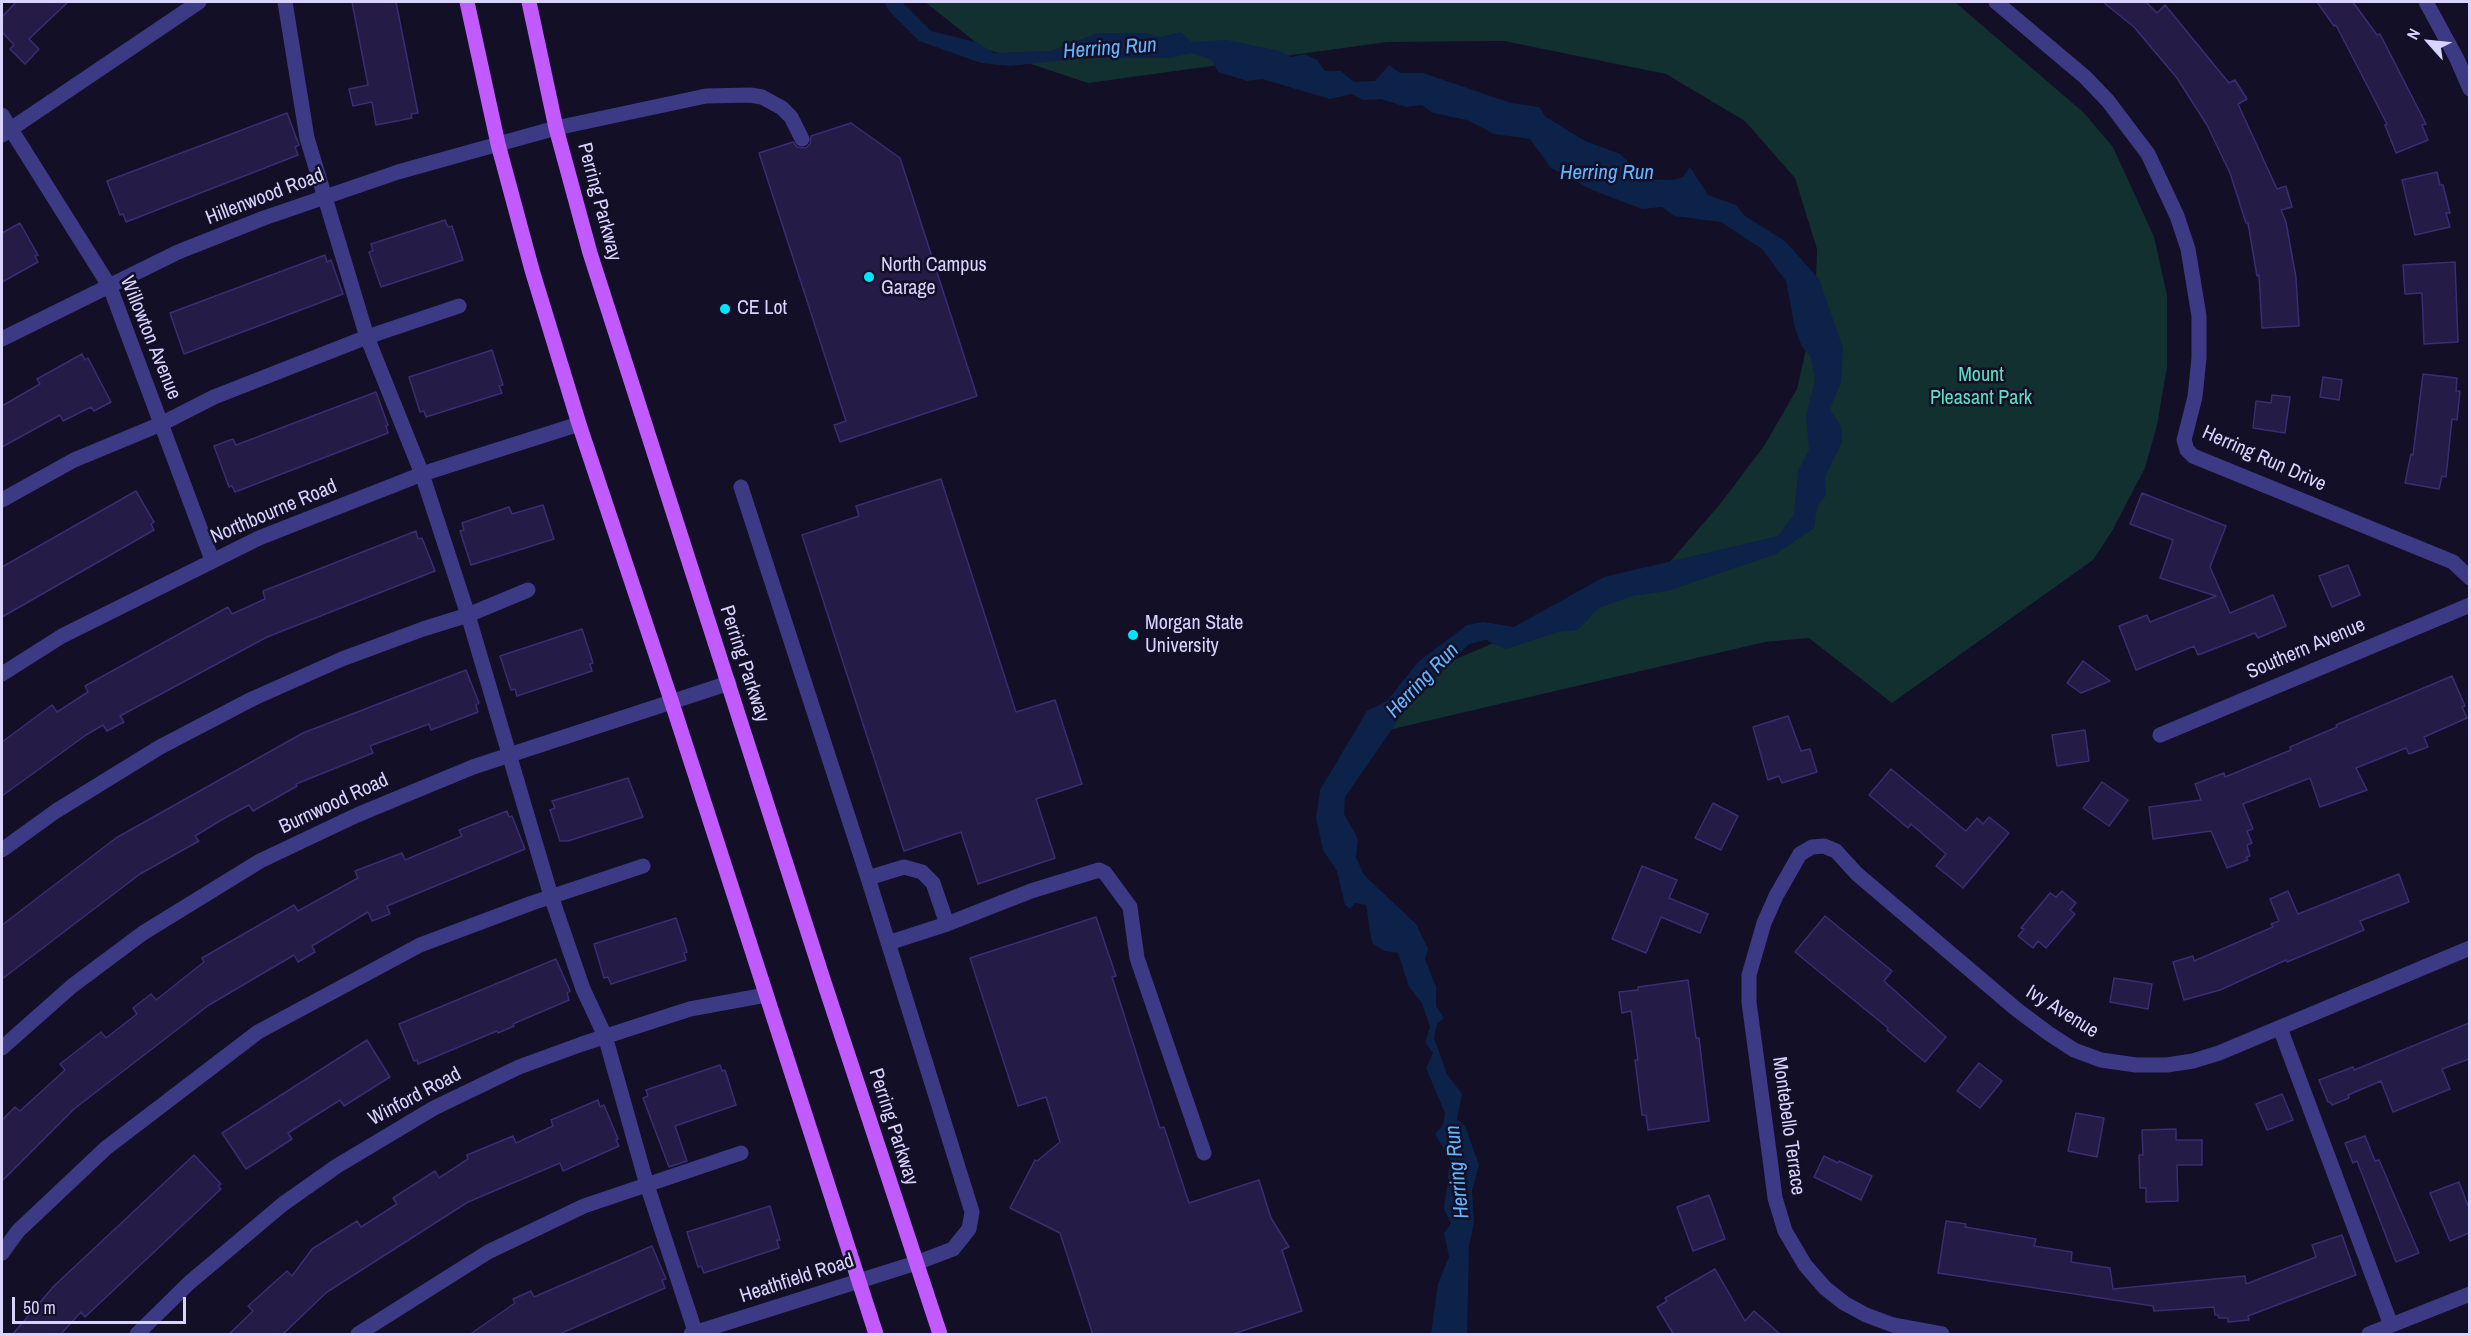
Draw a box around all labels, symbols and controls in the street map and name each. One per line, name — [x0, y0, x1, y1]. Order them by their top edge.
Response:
north arrow — [2399, 12, 2459, 72]
text: N — [2401, 25, 2425, 43]
water label: Herring Run — [1062, 33, 1158, 65]
street label: Perring Parkway — [572, 140, 626, 264]
water label: Herring Run — [1560, 160, 1654, 186]
street label: Hillenwood Road — [202, 163, 328, 231]
place label: North Campus Garage — [881, 254, 987, 301]
marker: North Campus Garage — [862, 270, 876, 284]
street label: Willowton Avenue — [114, 273, 186, 403]
place label: CE Lot — [737, 297, 787, 321]
marker: CE Lot — [718, 302, 732, 316]
park label: Mount Pleasant Park — [1930, 364, 2032, 411]
street label: Herring Run Drive — [2198, 421, 2330, 497]
street label: Northbourne Road — [207, 475, 341, 549]
street label: Perring Parkway — [714, 603, 774, 725]
place label: Morgan State University — [1145, 612, 1243, 659]
street label: Southern Avenue — [2243, 613, 2369, 685]
marker: Morgan State University — [1126, 628, 1140, 642]
water label: Herring Run — [1381, 639, 1465, 723]
street label: Burnwood Road — [276, 768, 392, 840]
street label: Ivy Avenue — [2021, 980, 2103, 1044]
street label: Montebello Terrace — [1766, 1055, 1810, 1197]
street label: Winford Road — [365, 1063, 465, 1131]
street label: Perring Parkway — [863, 1066, 923, 1188]
water label: Herring Run — [1441, 1124, 1475, 1220]
street label: Heathfield Road — [737, 1249, 857, 1309]
scale bar — [15, 1285, 189, 1323]
text: 50 m — [23, 1295, 56, 1320]

